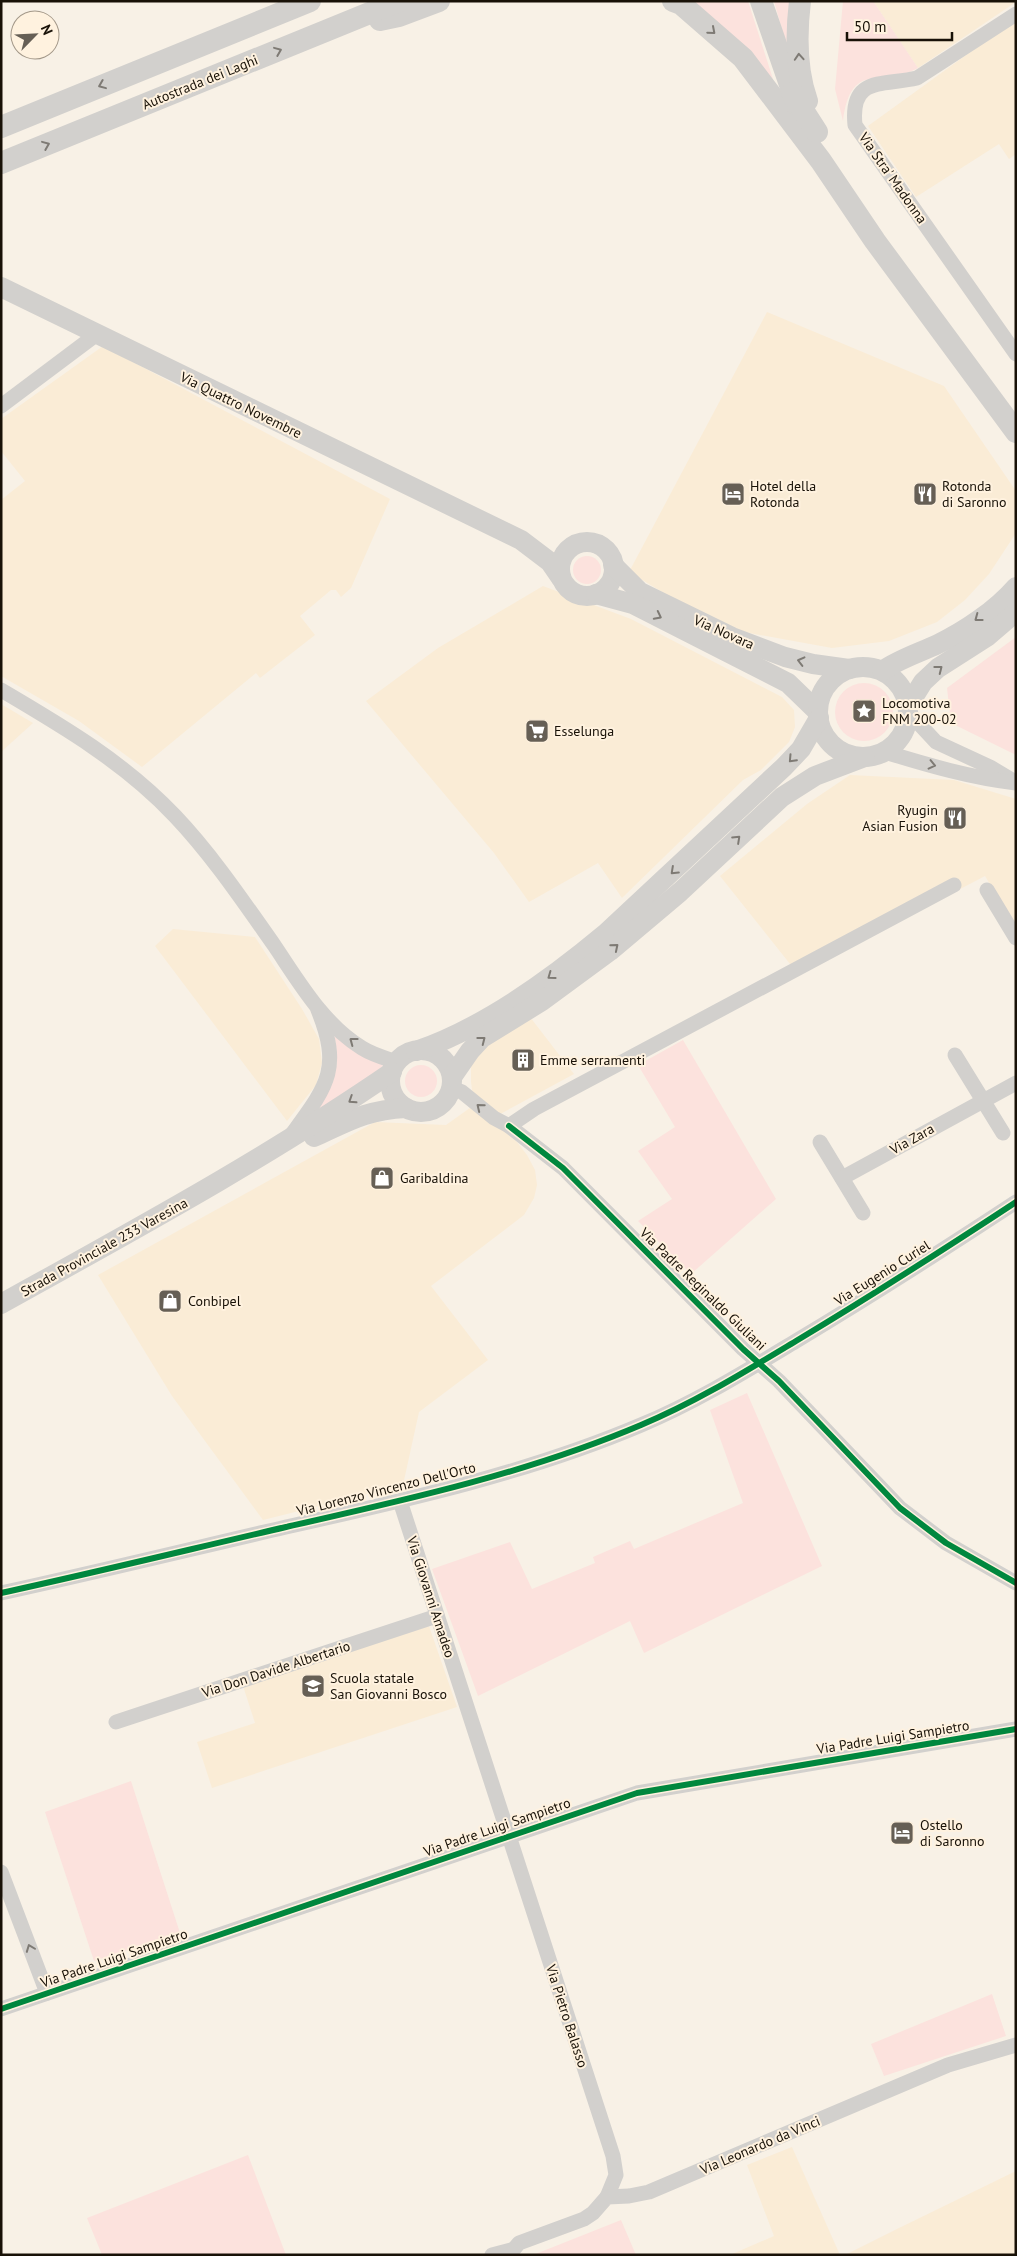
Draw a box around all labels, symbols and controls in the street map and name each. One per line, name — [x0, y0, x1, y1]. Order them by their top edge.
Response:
north arrow — [10, 10, 60, 60]
scale bar — [847, 10, 952, 42]
text: 50 m — [854, 17, 887, 36]
text: N — [37, 22, 57, 38]
one-way arrow — [706, 25, 715, 34]
one-way arrow — [273, 46, 282, 57]
street label: Autostrada dei Laghi — [139, 51, 261, 113]
one-way arrow — [793, 53, 804, 61]
one-way arrow — [98, 79, 107, 89]
street label: Via Stra' Madonna — [854, 128, 931, 227]
one-way arrow — [42, 141, 50, 151]
street label: Via Quattro Novembre — [176, 367, 305, 442]
place label: Hotel della Rotonda — [750, 477, 816, 511]
place label: Rotonda di Saronno — [942, 477, 1006, 511]
hotel icon: Hotel della Rotonda — [720, 481, 746, 507]
restaurant icon: Rotonda di Saronno — [912, 481, 938, 507]
one-way arrow — [652, 610, 661, 620]
street label: Via Novara — [690, 610, 757, 653]
one-way arrow — [975, 613, 984, 621]
one-way arrow — [797, 656, 806, 667]
one-way arrow — [933, 666, 942, 674]
place label: Locomotiva FNM 200-02 — [882, 694, 957, 728]
place icon: Locomotiva FNM 200-02 — [851, 698, 877, 724]
supermarket icon: Esselunga — [524, 718, 550, 744]
place label: Esselunga — [554, 722, 614, 740]
one-way arrow — [789, 753, 798, 762]
one-way arrow — [928, 759, 937, 770]
place label: Ryugin Asian Fusion — [862, 801, 938, 835]
restaurant icon: Ryugin Asian Fusion — [942, 805, 968, 831]
one-way arrow — [731, 836, 740, 845]
one-way arrow — [671, 865, 680, 874]
one-way arrow — [609, 944, 618, 952]
one-way arrow — [547, 970, 557, 979]
one-way arrow — [477, 1036, 486, 1045]
one-way arrow — [350, 1039, 359, 1047]
building icon: Emme serramenti — [510, 1047, 536, 1073]
place label: Emme serramenti — [540, 1051, 645, 1069]
one-way arrow — [349, 1094, 358, 1103]
one-way arrow — [477, 1104, 486, 1112]
street label: Via Zara — [886, 1119, 937, 1159]
shop icon: Garibaldina — [369, 1165, 395, 1191]
place label: Garibaldina — [400, 1169, 469, 1187]
street label: Strada Provinciale 233 Varesina — [17, 1193, 191, 1300]
street label: Via Padre Reginaldo Giuliani — [635, 1223, 770, 1354]
street label: Via Eugenio Curiel — [830, 1236, 933, 1310]
shop icon: Conbipel — [157, 1288, 183, 1314]
place label: Conbipel — [188, 1292, 241, 1310]
street label: Via Lorenzo Vincenzo Dell'Orto — [294, 1458, 477, 1520]
street label: Via Giovanni Amadeo — [403, 1533, 459, 1660]
street label: Via Don Davide Albertario — [199, 1637, 352, 1702]
place label: Scuola statale San Giovanni Bosco — [330, 1669, 447, 1703]
school or university icon: Scuola statale San Giovanni Bosco — [300, 1673, 326, 1699]
street label: Via Padre Luigi Sampietro — [814, 1716, 971, 1758]
street label: Via Padre Luigi Sampietro — [420, 1793, 573, 1861]
place label: Ostello di Saronno — [920, 1816, 984, 1850]
hotel icon: Ostello di Saronno — [889, 1820, 915, 1846]
street label: Via Padre Luigi Sampietro — [37, 1924, 190, 1992]
one-way arrow — [26, 1944, 36, 1952]
street label: Via Pietro Balasso — [542, 1961, 592, 2070]
street label: Via Leonardo da Vinci — [696, 2112, 823, 2179]

